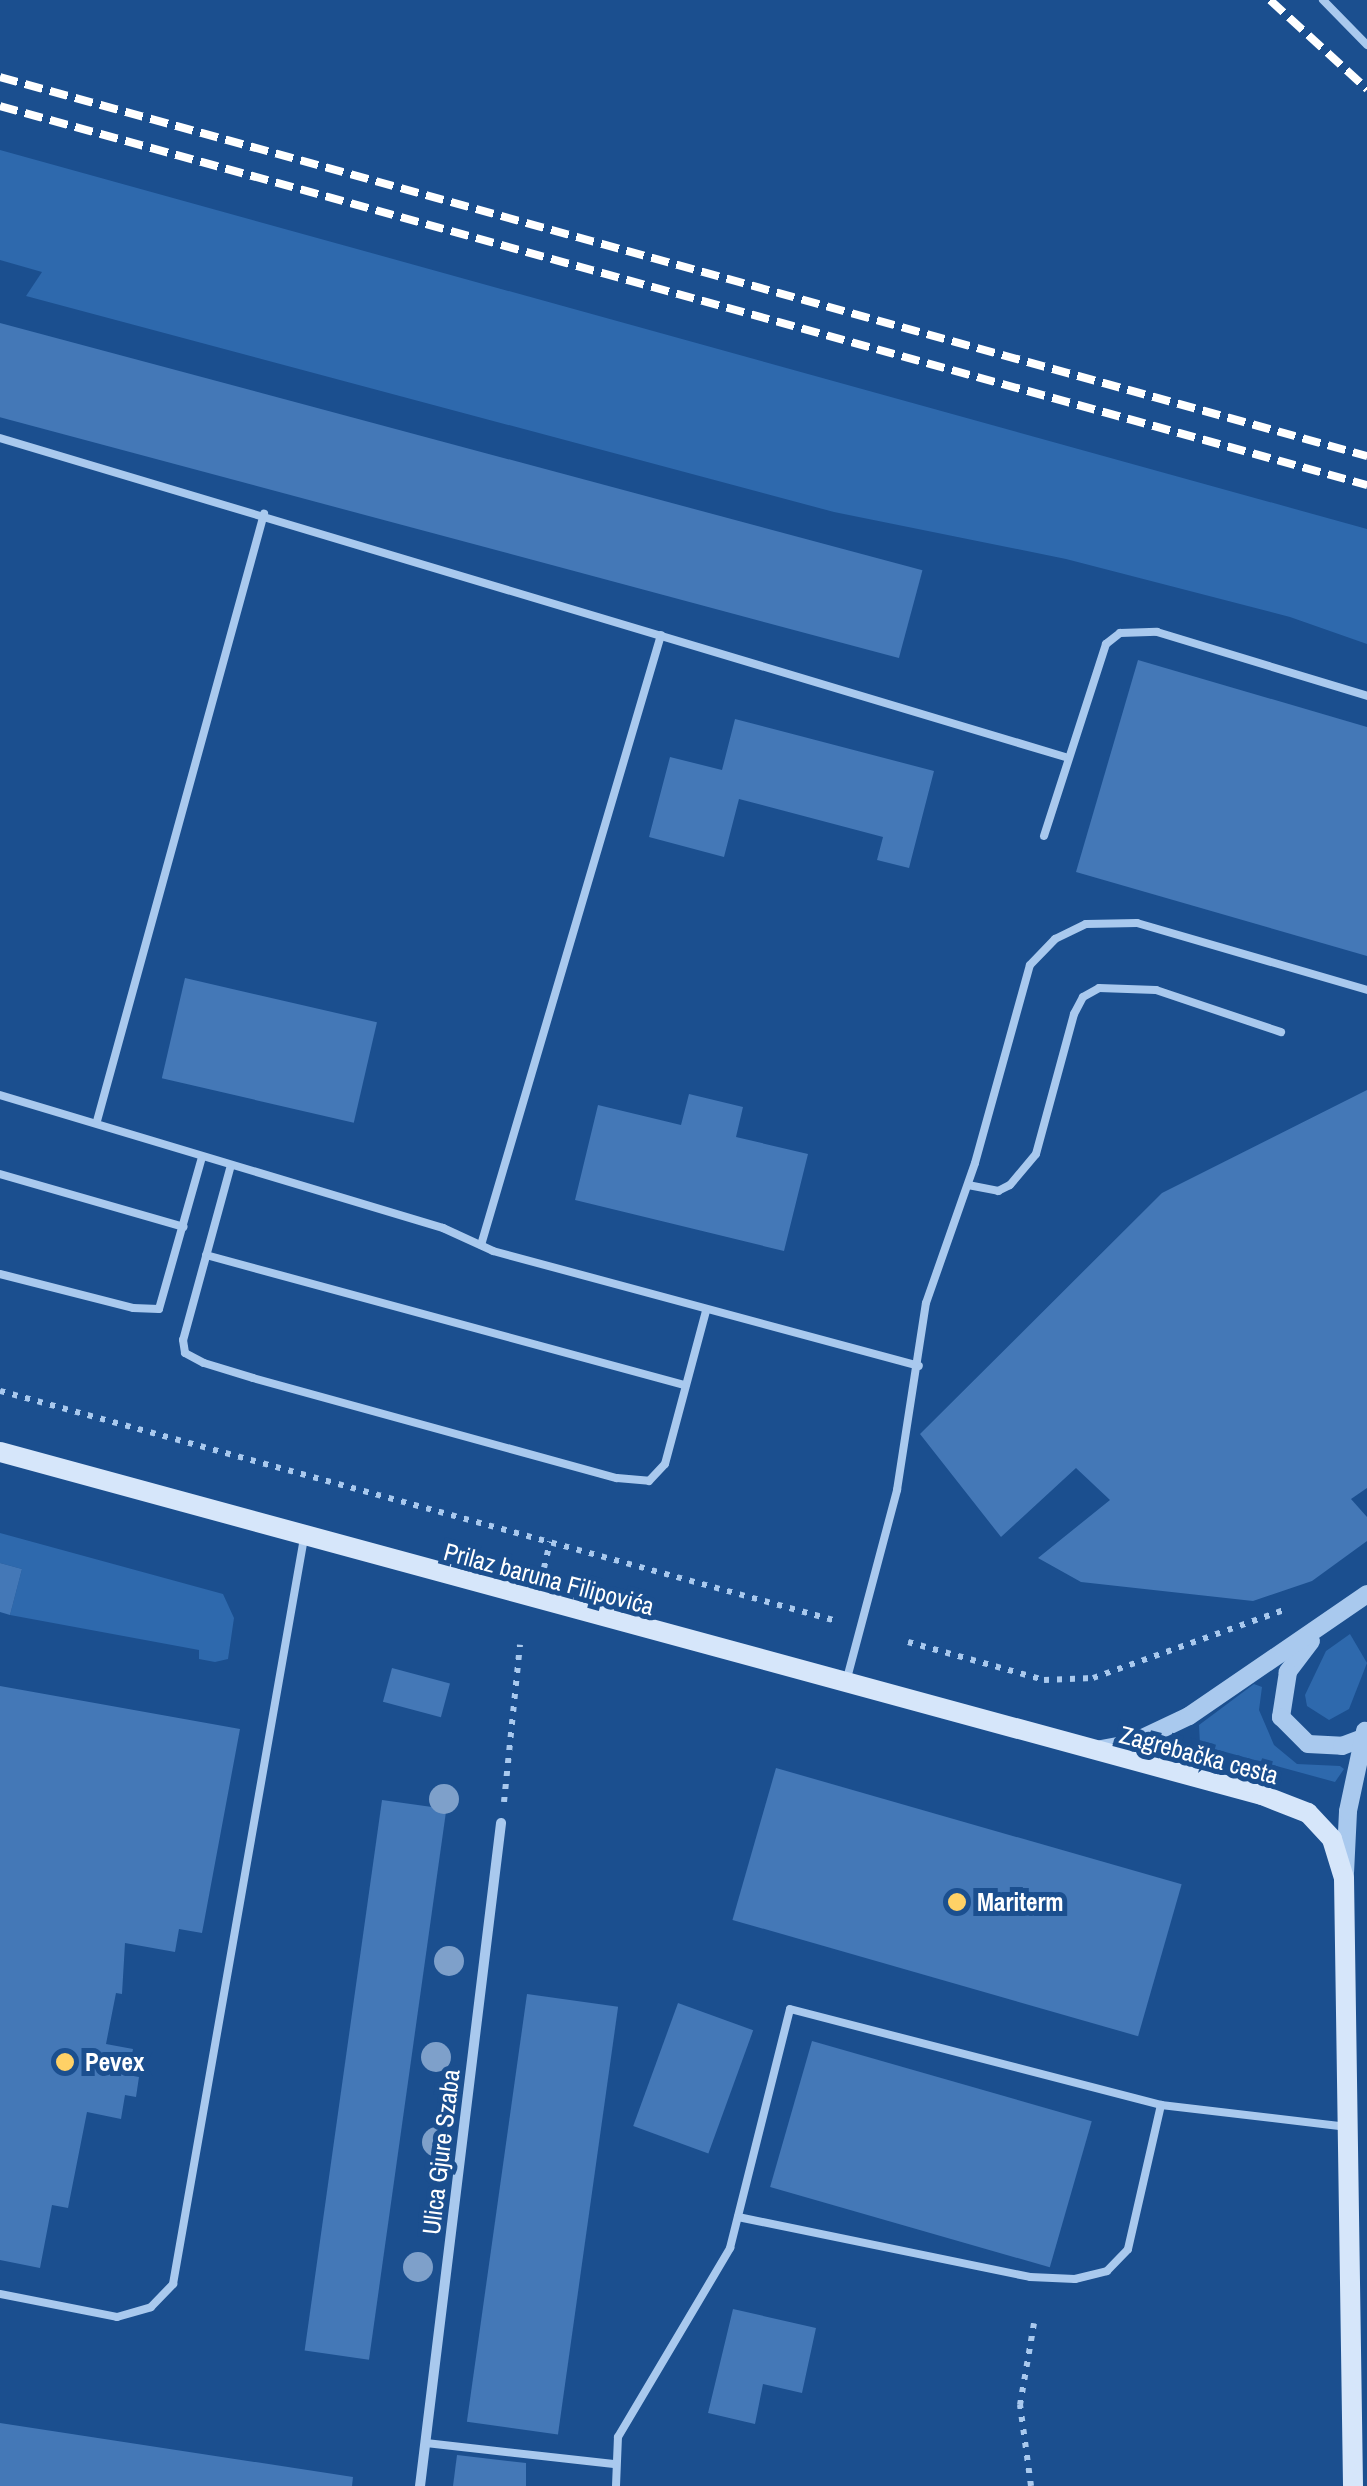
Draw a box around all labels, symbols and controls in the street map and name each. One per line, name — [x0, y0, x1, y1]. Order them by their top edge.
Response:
street label: Prilaz baruna Filipovića — [441, 1536, 657, 1622]
street label: Zagrebačka cesta — [1116, 1719, 1282, 1791]
place label: Mariterm — [977, 1887, 1064, 1917]
marker: Mariterm — [946, 1891, 968, 1913]
place label: Pevex — [85, 2047, 144, 2077]
marker: Pevex — [54, 2051, 76, 2073]
street label: Ulica Gjure Szaba — [416, 2068, 466, 2236]

